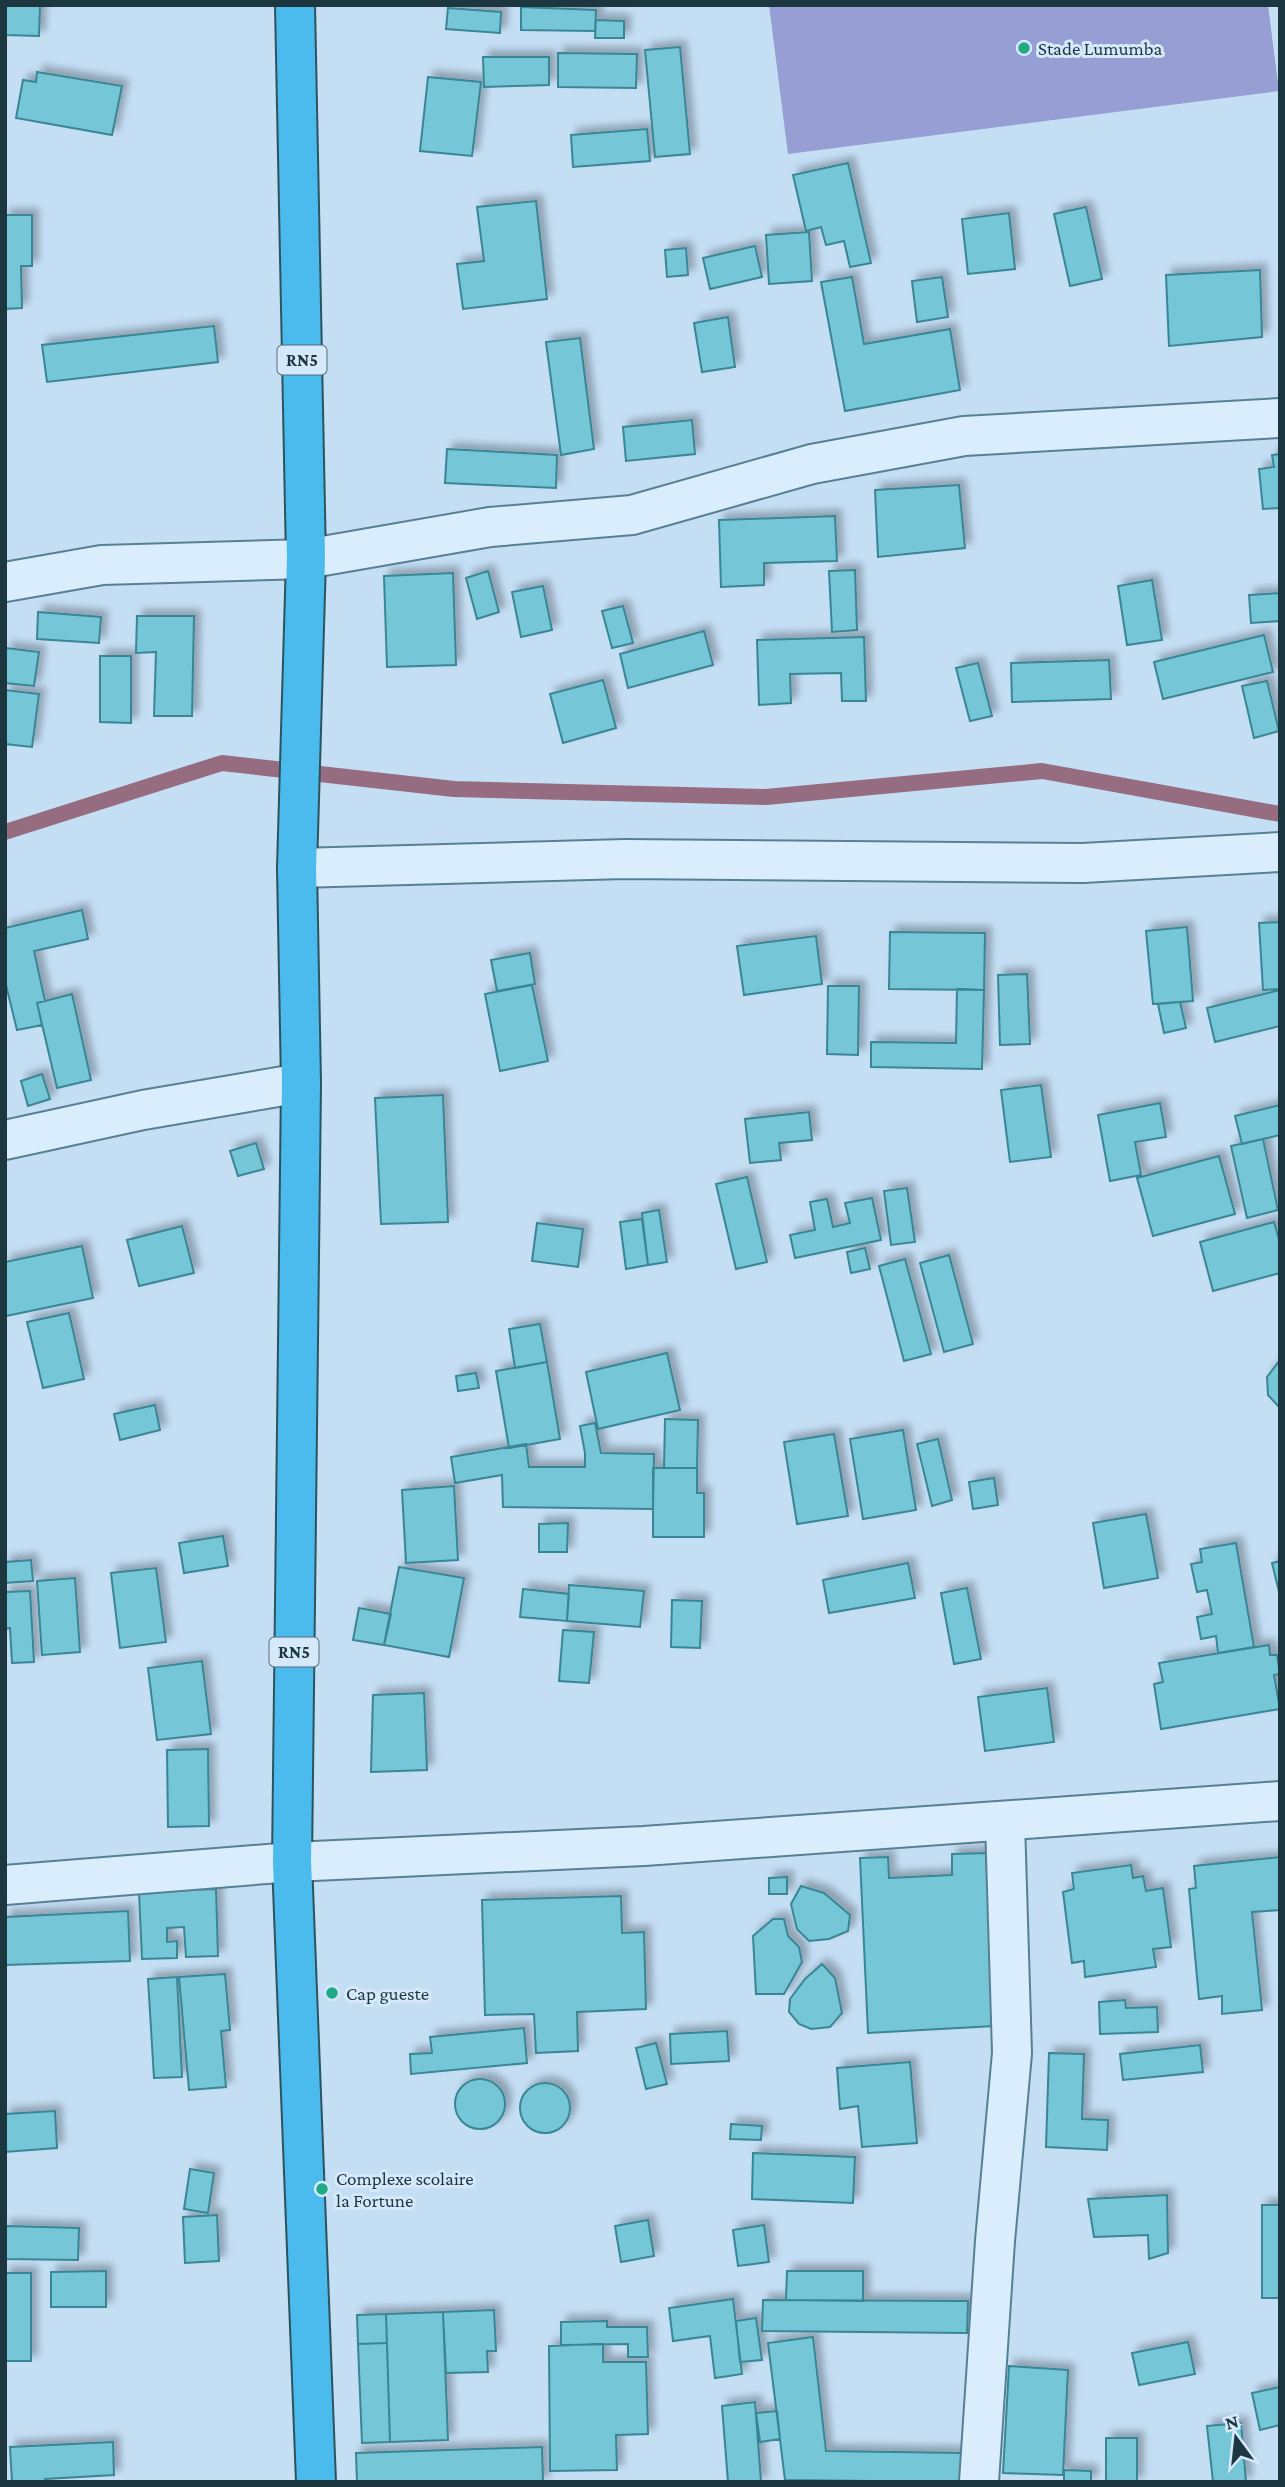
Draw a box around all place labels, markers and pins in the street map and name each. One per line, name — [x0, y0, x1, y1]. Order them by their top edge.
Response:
place label: Stade Lumumba — [1038, 38, 1163, 59]
marker: Stade Lumumba — [1016, 40, 1032, 56]
place label: Cap gueste — [346, 1983, 429, 2004]
marker: Cap gueste — [324, 1985, 340, 2001]
place label: Complexe scolaire la Fortune — [336, 2168, 474, 2211]
marker: Complexe scolaire la Fortune — [314, 2181, 330, 2197]

